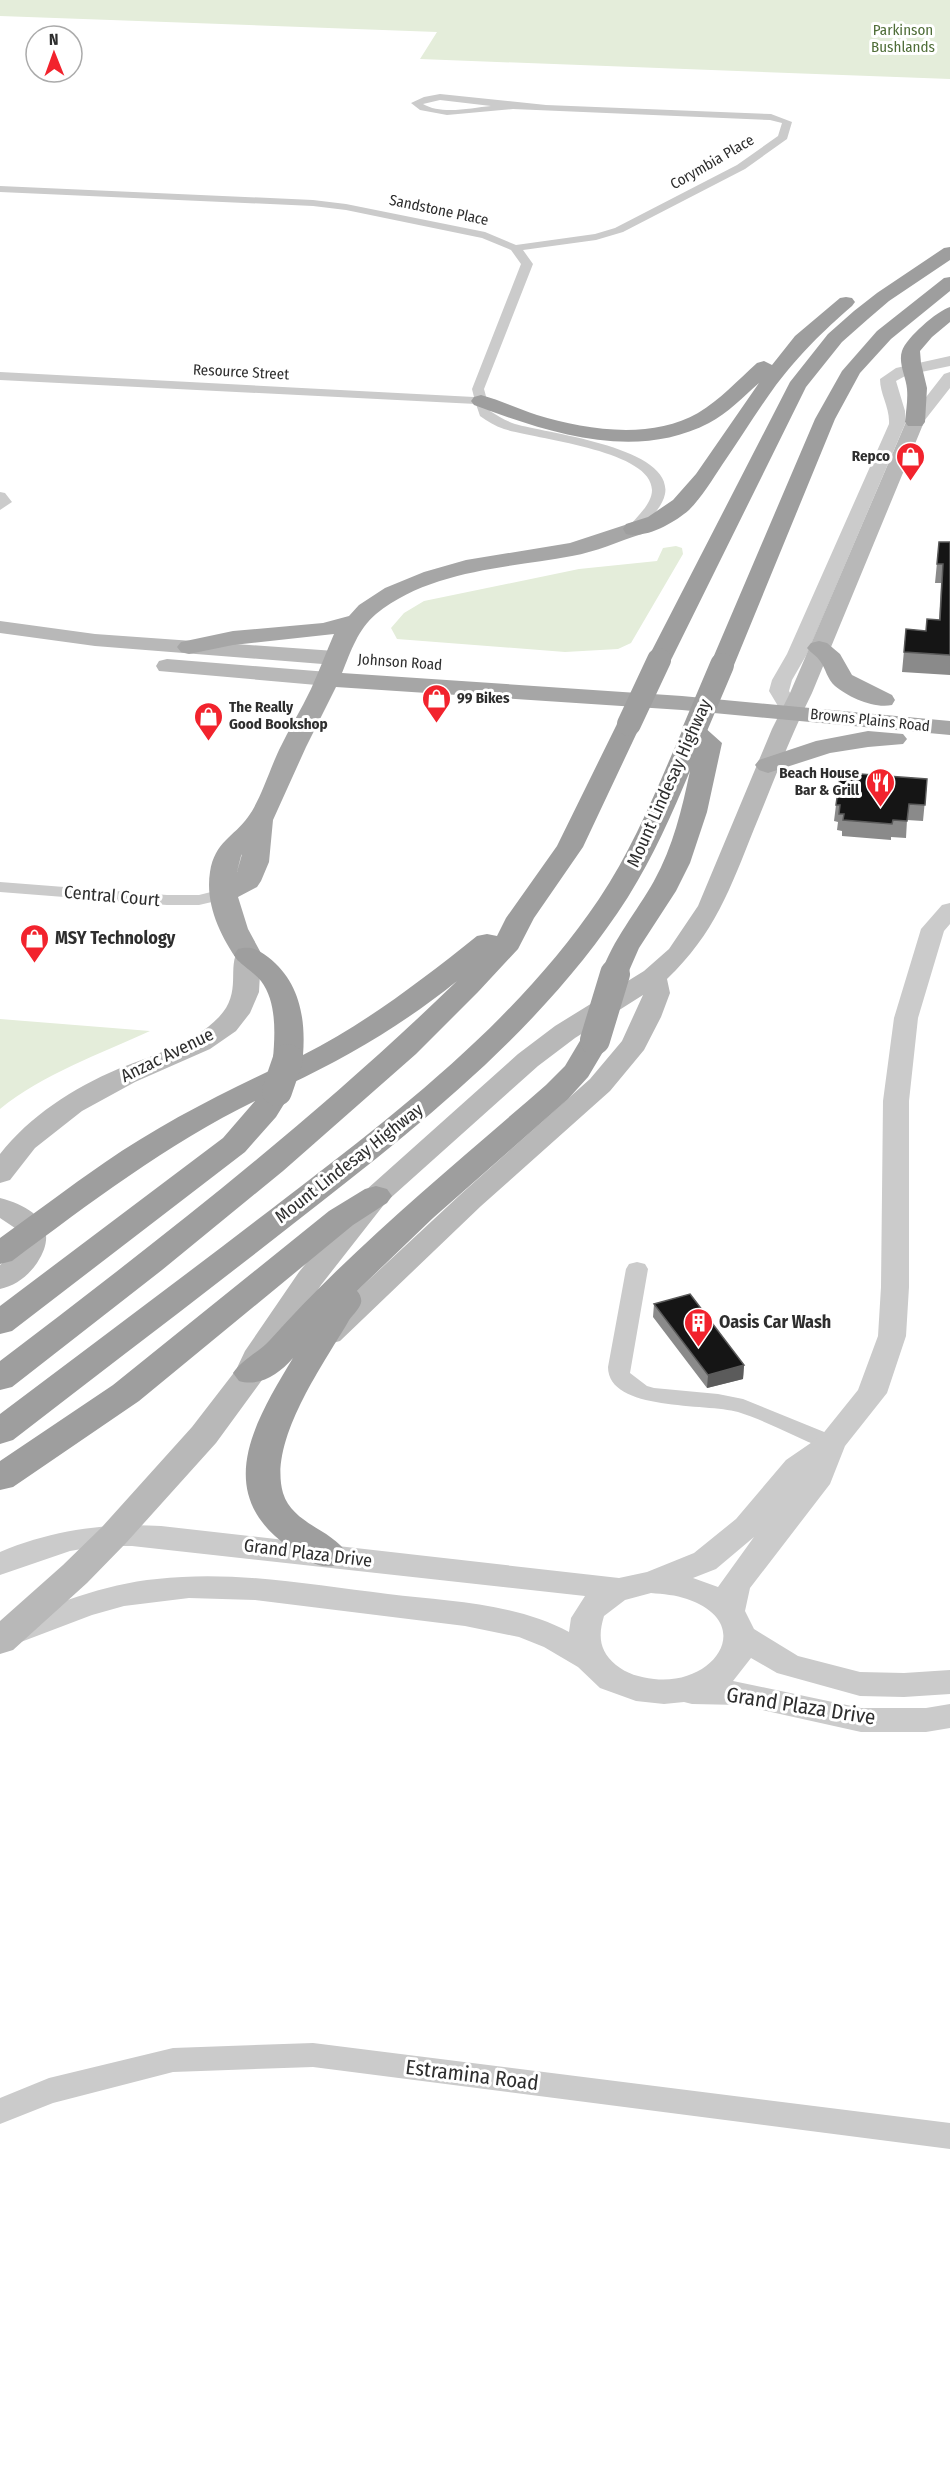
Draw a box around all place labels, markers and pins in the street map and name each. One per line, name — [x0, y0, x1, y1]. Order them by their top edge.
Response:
shop icon: Repco — [895, 440, 927, 482]
place label: Repco — [852, 447, 890, 465]
shop icon: 99 Bikes — [420, 682, 452, 724]
place label: 99 Bikes — [457, 689, 510, 707]
place label: The Really Good Bookshop — [229, 698, 328, 733]
shop icon: The Really Good Bookshop — [192, 700, 224, 742]
place label: Beach House Bar & Grill — [779, 764, 860, 799]
restaurant icon: Beach House Bar & Grill — [864, 766, 896, 808]
shop icon: MSY Technology — [18, 922, 50, 964]
place label: MSY Technology — [55, 927, 176, 949]
building icon: Oasis Car Wash — [682, 1306, 714, 1348]
place label: Oasis Car Wash — [719, 1311, 831, 1333]

